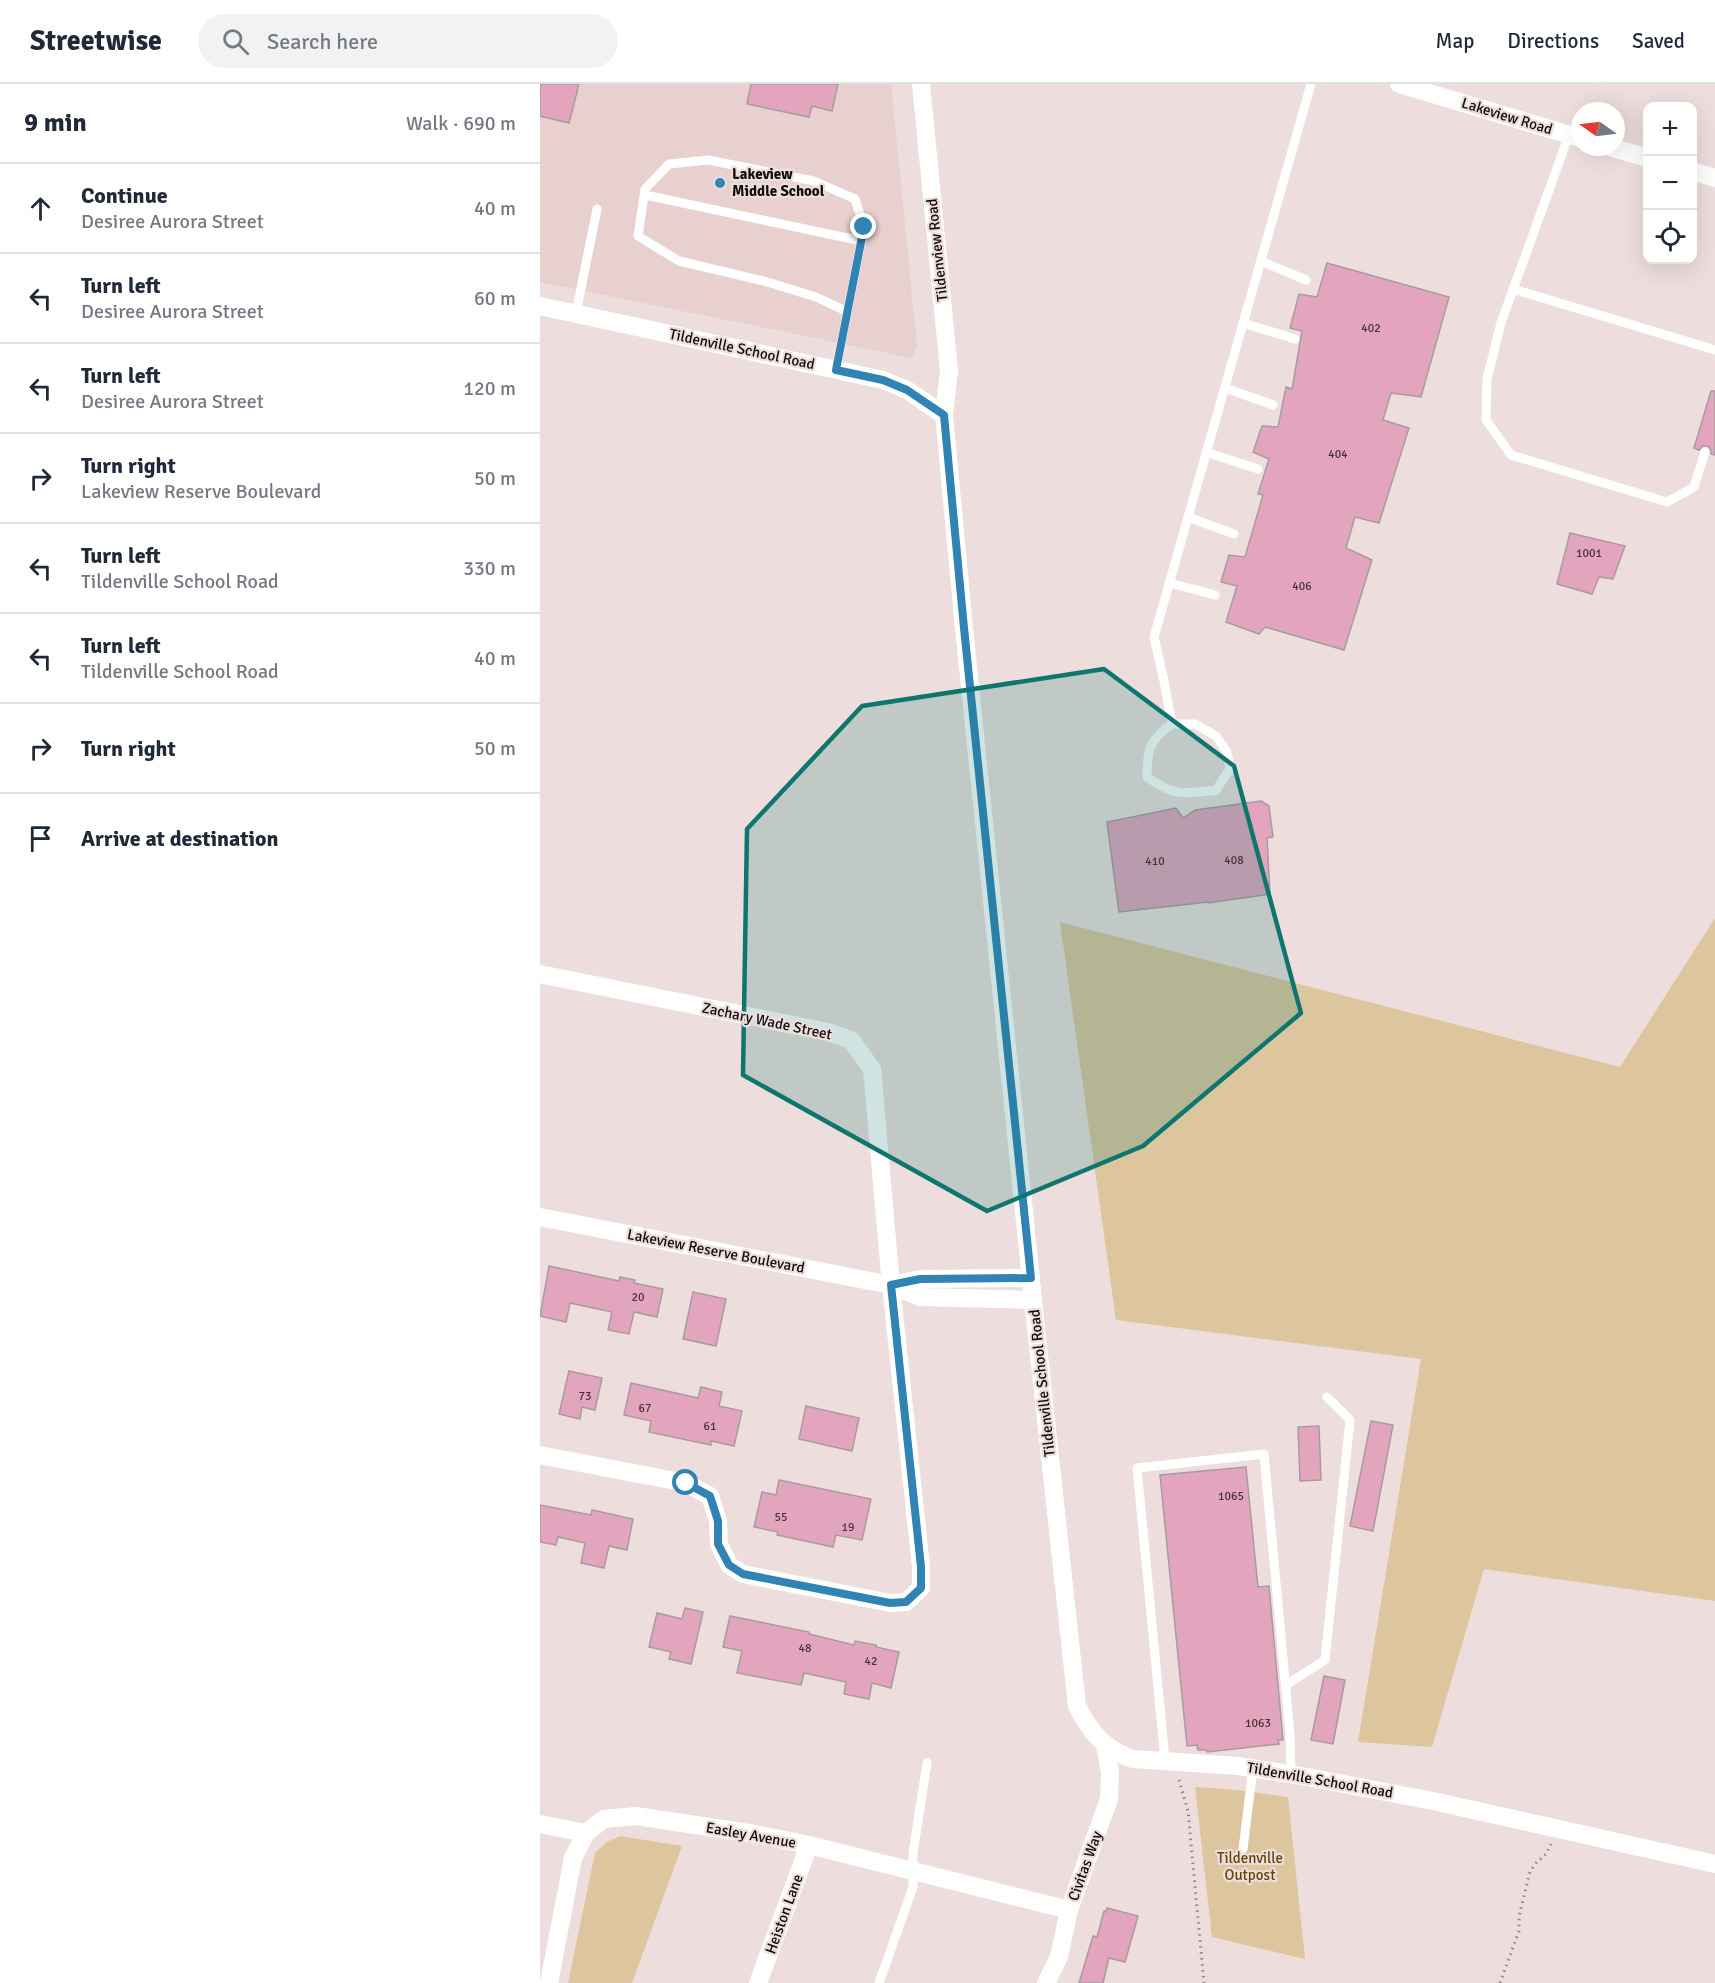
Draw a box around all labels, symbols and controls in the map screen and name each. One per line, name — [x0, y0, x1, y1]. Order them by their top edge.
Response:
search box — [198, 14, 618, 68]
text: Streetwise — [30, 24, 162, 58]
icon: search — [219, 25, 252, 58]
text: Search here — [267, 28, 378, 55]
text: Map — [1436, 28, 1474, 54]
text: Directions — [1507, 28, 1599, 54]
text: Saved — [1632, 28, 1685, 54]
street label: Lakeview Road — [1459, 94, 1555, 138]
north arrow — [1571, 102, 1625, 156]
map controls — [1643, 102, 1697, 264]
button: + — [1643, 102, 1697, 156]
text: 9 min — [24, 107, 87, 139]
text: Walk · 690 m — [406, 111, 516, 136]
button: − — [1643, 156, 1697, 210]
place label: Lakeview Middle School — [732, 165, 825, 200]
marker: Lakeview Middle School — [713, 176, 727, 190]
text: Continue — [81, 182, 168, 209]
icon: ahead — [24, 192, 57, 225]
text: 40 m — [474, 196, 516, 221]
street label: Tildenview Road — [923, 198, 951, 302]
text: Desiree Aurora Street — [81, 209, 264, 234]
button: locate — [1643, 210, 1697, 264]
route end — [850, 213, 876, 239]
text: Turn left — [81, 272, 161, 299]
icon: left — [24, 282, 57, 315]
text: 60 m — [474, 286, 516, 311]
text: Desiree Aurora Street — [81, 299, 264, 324]
house number: 402 — [1361, 321, 1381, 336]
street label: Tildenville School Road — [668, 325, 816, 373]
text: Turn left — [81, 362, 161, 389]
icon: left — [24, 372, 57, 405]
text: 120 m — [463, 376, 516, 401]
text: Desiree Aurora Street — [81, 389, 264, 414]
house number: 404 — [1328, 447, 1348, 462]
text: Turn right — [81, 452, 176, 479]
icon: right — [24, 462, 57, 495]
text: 50 m — [474, 466, 516, 491]
text: Lakeview Reserve Boulevard — [81, 479, 321, 504]
text: Turn left — [81, 542, 161, 569]
house number: 1001 — [1576, 546, 1602, 561]
icon: left — [24, 552, 57, 585]
text: 330 m — [463, 556, 516, 581]
text: Tildenville School Road — [81, 569, 279, 594]
house number: 406 — [1292, 579, 1312, 594]
text: Turn left — [81, 632, 161, 659]
icon: left — [24, 642, 57, 675]
text: 40 m — [474, 646, 516, 671]
text: Tildenville School Road — [81, 659, 279, 684]
icon: right — [24, 732, 57, 765]
text: Turn right — [81, 735, 176, 762]
text: 50 m — [474, 736, 516, 761]
icon: arrive — [24, 822, 57, 855]
text: Arrive at destination — [81, 825, 278, 852]
house number: 408 — [1224, 853, 1244, 868]
house number: 410 — [1145, 854, 1165, 869]
street label: Zachary Wade Street — [700, 998, 834, 1044]
street label: Lakeview Reserve Boulevard — [626, 1225, 806, 1277]
house number: 20 — [632, 1290, 644, 1305]
street label: Tildenville School Road — [1025, 1308, 1059, 1458]
house number: 73 — [579, 1389, 591, 1404]
house number: 67 — [639, 1401, 651, 1416]
house number: 61 — [704, 1419, 716, 1434]
route start — [672, 1469, 698, 1495]
house number: 1065 — [1218, 1489, 1244, 1504]
house number: 55 — [775, 1510, 787, 1525]
house number: 19 — [842, 1520, 854, 1535]
house number: 48 — [799, 1641, 811, 1656]
house number: 42 — [865, 1654, 877, 1669]
house number: 1063 — [1245, 1716, 1271, 1731]
street label: Tildenville School Road — [1245, 1758, 1395, 1802]
street label: Easley Avenue — [704, 1818, 798, 1852]
street label: Civitas Way — [1064, 1829, 1106, 1903]
park label: Tildenville Outpost — [1217, 1849, 1283, 1884]
street label: Heiston Lane — [761, 1872, 807, 1956]

